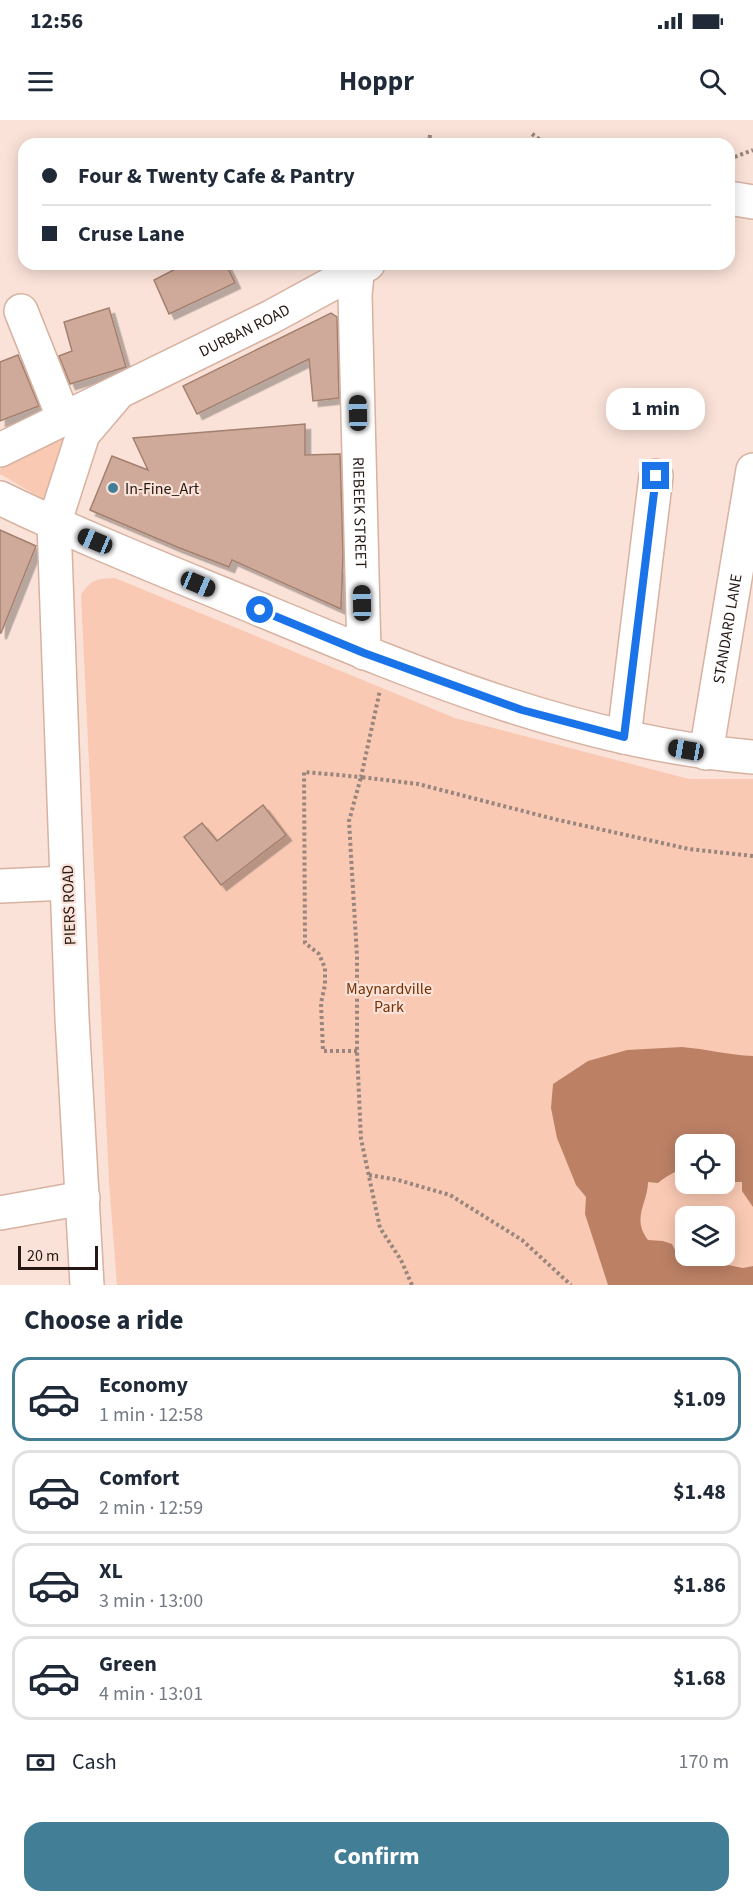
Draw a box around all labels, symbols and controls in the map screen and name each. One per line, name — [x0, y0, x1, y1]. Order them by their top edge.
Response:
text: 12:56 — [30, 5, 83, 37]
text: Hoppr — [339, 62, 414, 101]
icon: menu — [24, 65, 57, 98]
icon: search — [696, 65, 729, 98]
text: Four & Twenty Cafe & Pantry — [78, 160, 355, 192]
text: Cruse Lane — [78, 218, 185, 250]
street label: DURBAN ROAD — [195, 299, 294, 363]
callout: 1 min — [606, 389, 706, 431]
car — [349, 395, 367, 431]
text: 1 min — [631, 395, 680, 423]
street label: RIEBEEK STREET — [347, 457, 372, 569]
route end — [642, 462, 669, 489]
place label: In-Fine_Art — [125, 478, 200, 500]
marker: In-Fine_Art — [106, 481, 120, 495]
car — [75, 526, 115, 556]
car — [178, 569, 218, 599]
street label: STANDARD LANE — [708, 572, 748, 685]
car — [353, 585, 371, 621]
route start — [246, 596, 273, 623]
car — [667, 738, 705, 762]
street label: PIERS ROAD — [57, 864, 81, 946]
park label: Maynardville Park — [346, 978, 432, 1018]
map controls — [675, 1134, 735, 1266]
button: locate — [675, 1134, 735, 1194]
button: layers — [675, 1206, 735, 1266]
scale bar — [18, 1243, 98, 1270]
text: 20 m — [27, 1245, 59, 1267]
text: Choose a ride — [24, 1301, 184, 1340]
text: Economy — [99, 1369, 188, 1401]
icon: car — [27, 1372, 81, 1426]
text: $1.09 — [673, 1383, 726, 1415]
text: 1 min · 12:58 — [99, 1401, 203, 1429]
text: Comfort — [99, 1462, 180, 1494]
icon: car — [27, 1465, 81, 1519]
text: $1.48 — [673, 1476, 726, 1508]
text: 2 min · 12:59 — [99, 1494, 203, 1522]
text: XL — [99, 1555, 123, 1587]
icon: car — [27, 1558, 81, 1612]
text: $1.86 — [673, 1569, 726, 1601]
text: 3 min · 13:00 — [99, 1587, 203, 1615]
text: Green — [99, 1648, 157, 1680]
icon: car — [27, 1651, 81, 1705]
text: $1.68 — [673, 1662, 726, 1694]
text: 4 min · 13:01 — [99, 1680, 203, 1708]
icon: cash — [24, 1746, 57, 1779]
text: Cash — [72, 1746, 117, 1778]
text: 170 m — [679, 1748, 729, 1776]
button: Confirm — [24, 1822, 729, 1891]

